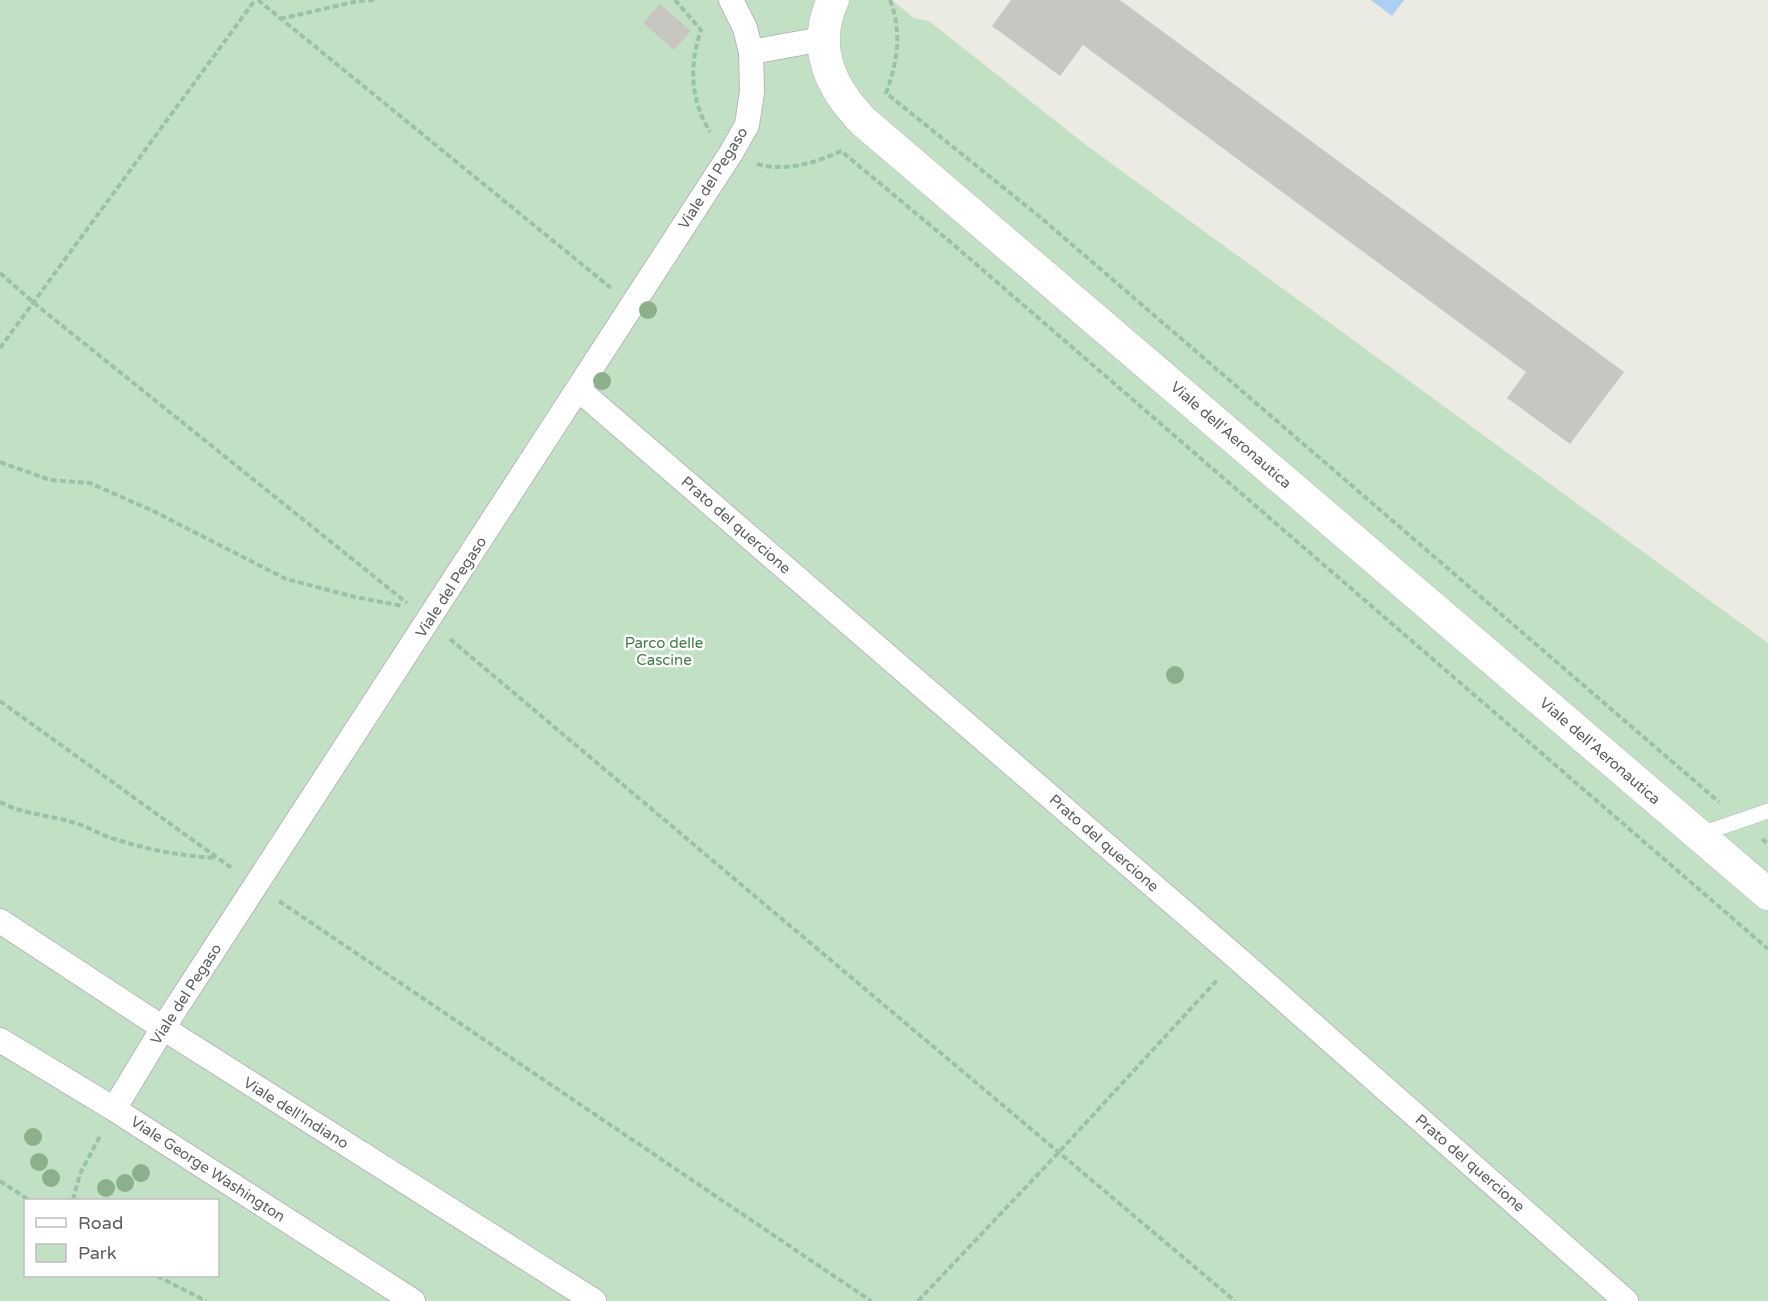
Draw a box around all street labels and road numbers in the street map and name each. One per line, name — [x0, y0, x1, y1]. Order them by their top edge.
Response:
street label: Viale del Pegaso — [674, 124, 752, 232]
street label: Viale dell'Aeronautica — [1167, 378, 1295, 492]
street label: Prato del quercione — [678, 473, 794, 577]
street label: Viale del Pegaso — [412, 533, 490, 641]
street label: Viale dell'Aeronautica — [1536, 694, 1664, 808]
street label: Prato del quercione — [1046, 791, 1162, 895]
street label: Viale del Pegaso — [147, 940, 225, 1048]
street label: Viale dell'Indiano — [240, 1073, 352, 1153]
street label: Prato del quercione — [1412, 1111, 1528, 1215]
street label: Viale George Washington — [127, 1112, 289, 1226]

